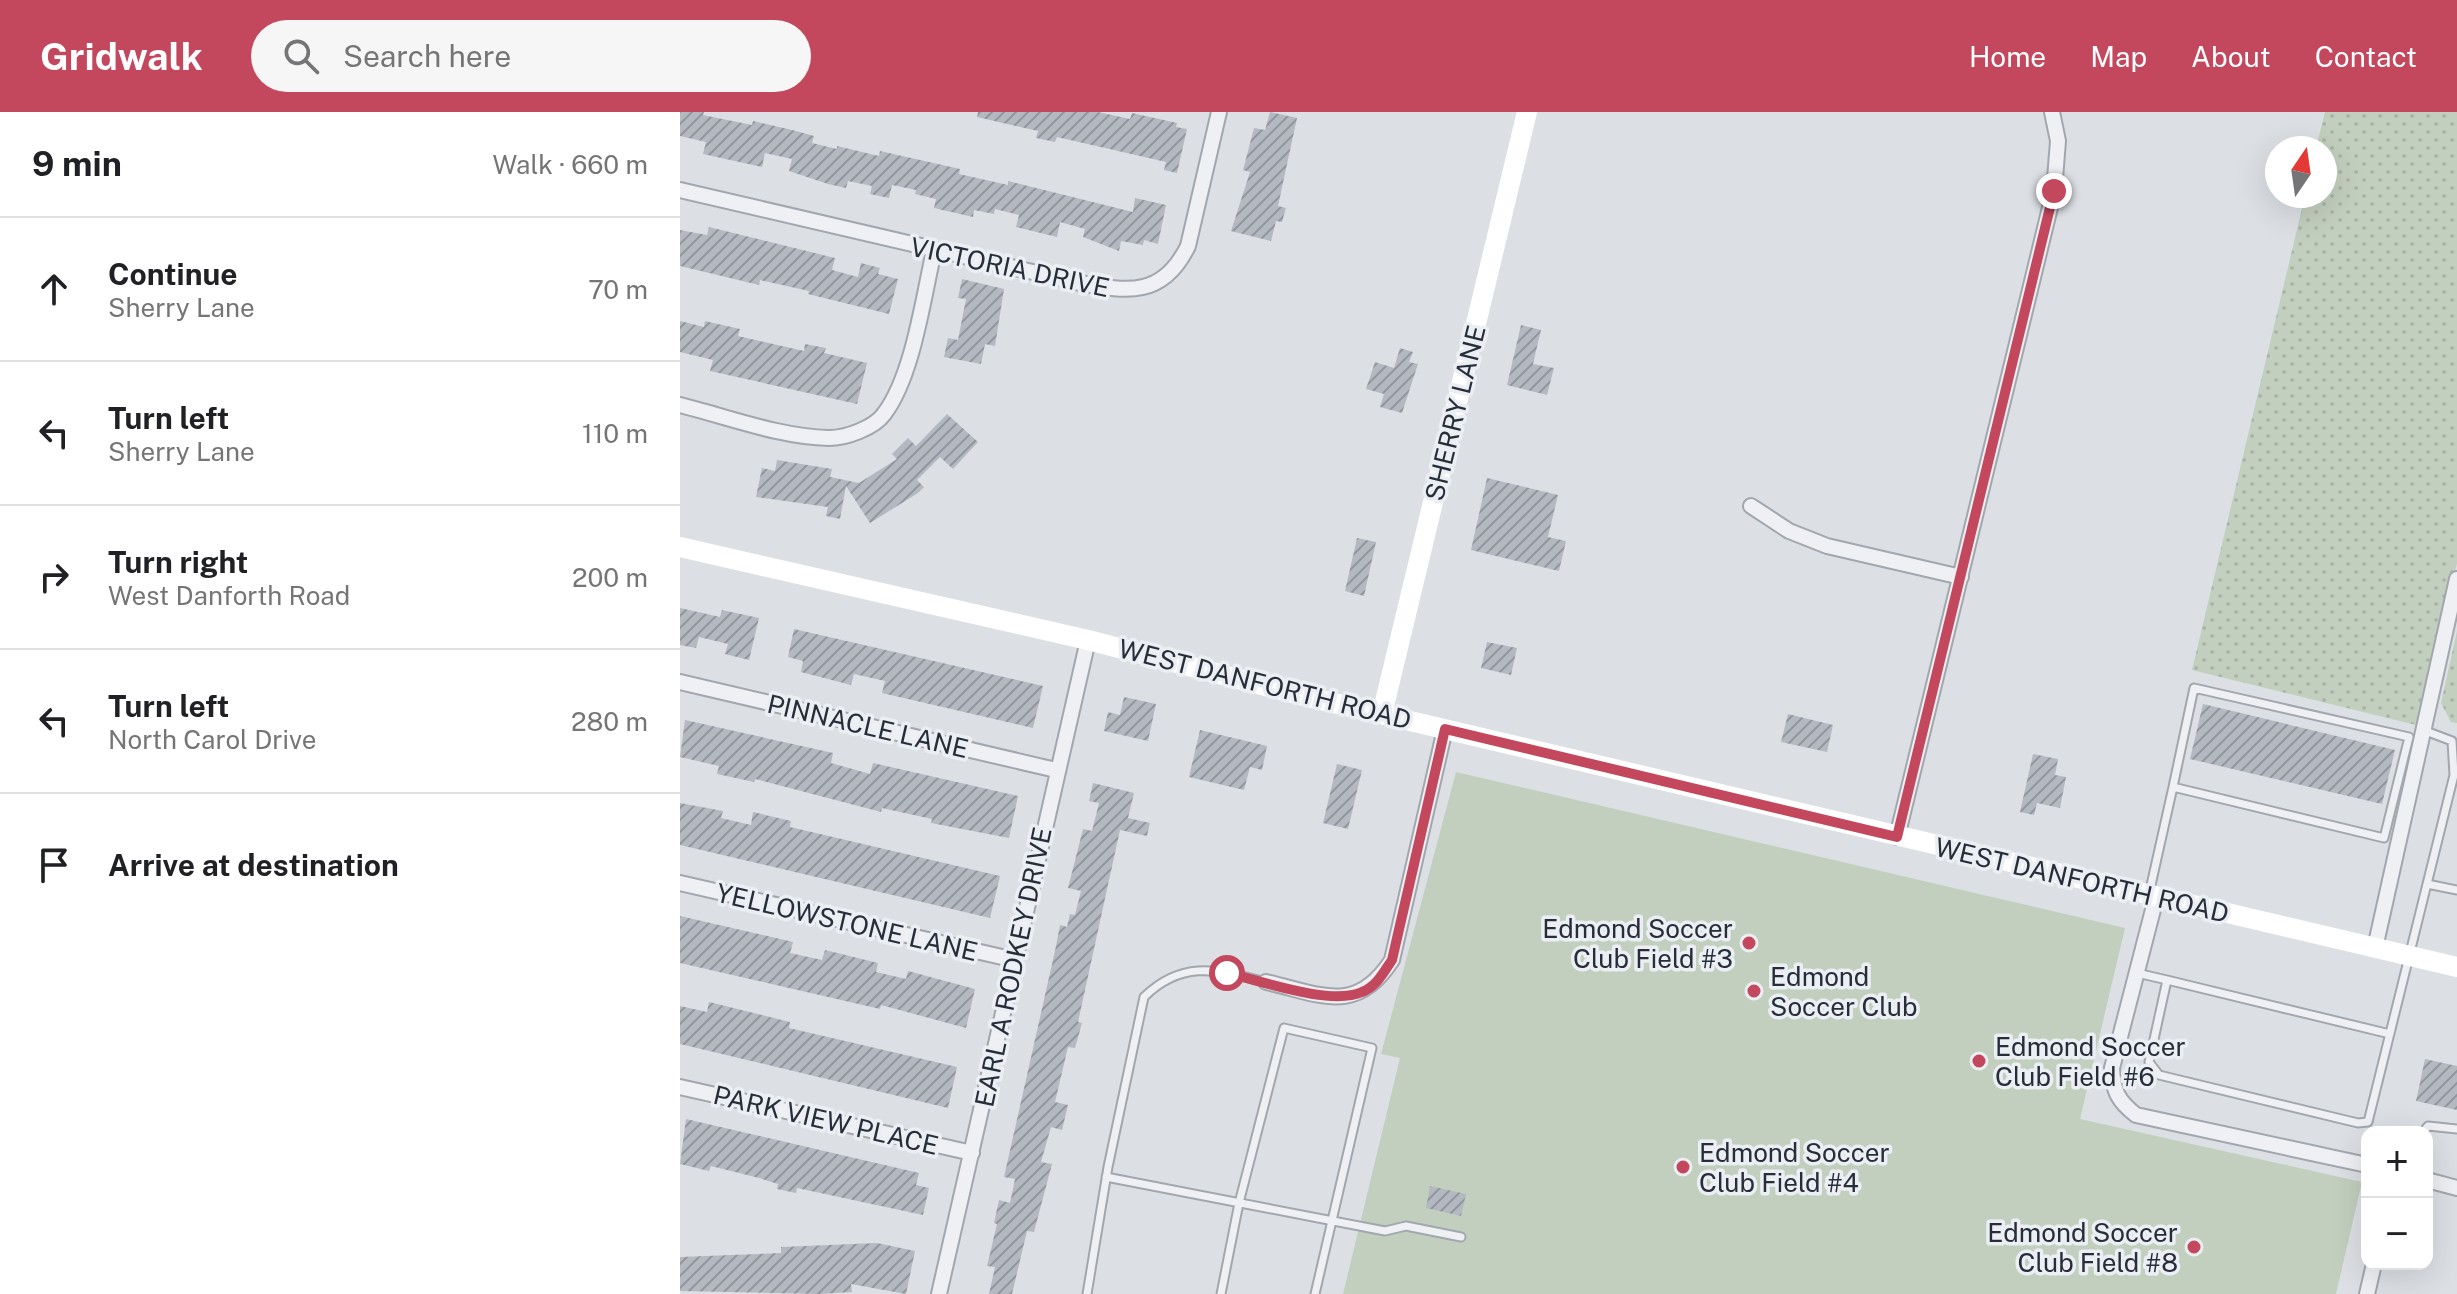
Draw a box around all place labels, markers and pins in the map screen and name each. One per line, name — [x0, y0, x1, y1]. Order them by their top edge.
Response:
place label: Edmond Soccer Club Field #3 — [1542, 913, 1733, 974]
marker: Edmond Soccer Club Field #3 — [1740, 934, 1758, 952]
place label: Edmond Soccer Club — [1770, 961, 1918, 1022]
marker: Edmond Soccer Club — [1745, 982, 1763, 1000]
place label: Edmond Soccer Club Field #6 — [1995, 1031, 2186, 1092]
marker: Edmond Soccer Club Field #6 — [1970, 1052, 1988, 1070]
place label: Edmond Soccer Club Field #4 — [1699, 1137, 1890, 1198]
marker: Edmond Soccer Club Field #4 — [1674, 1158, 1692, 1176]
place label: Edmond Soccer Club Field #8 — [1987, 1217, 2178, 1278]
marker: Edmond Soccer Club Field #8 — [2185, 1238, 2203, 1256]

